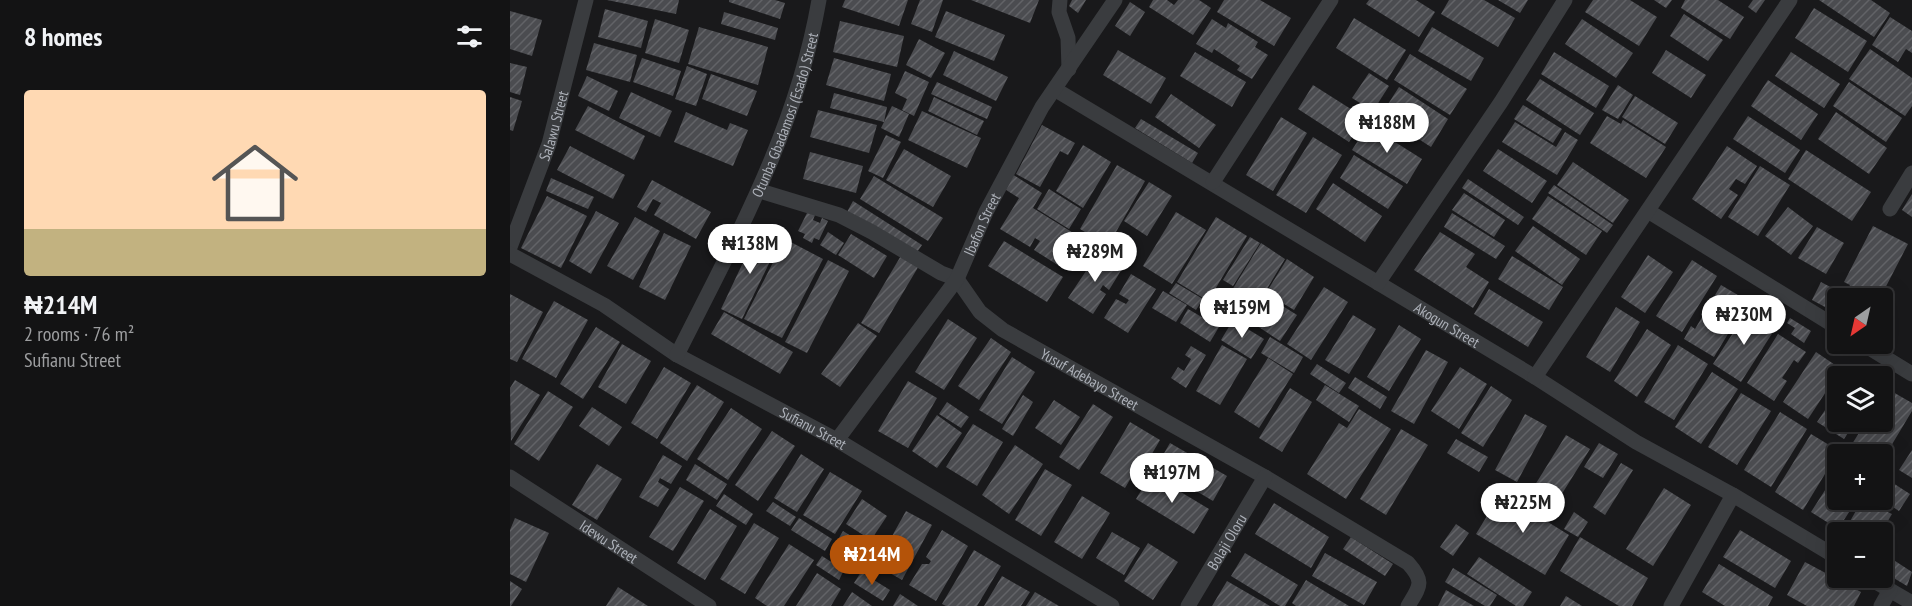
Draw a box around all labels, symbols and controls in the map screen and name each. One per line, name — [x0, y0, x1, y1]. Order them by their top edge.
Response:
text: 8 homes — [24, 20, 102, 53]
icon: filters — [453, 20, 486, 53]
street label: Otunba Gbadamosi (Esado) Street — [747, 31, 822, 200]
street label: Salawu Street — [534, 89, 572, 163]
pin: ₦188M — [1345, 103, 1429, 154]
text: ₦188M — [1359, 109, 1415, 135]
icon: home — [201, 129, 309, 237]
street label: Ibafon Street — [959, 189, 1004, 258]
pin: ₦138M — [708, 224, 792, 275]
text: ₦138M — [722, 230, 778, 256]
pin: ₦289M — [1053, 232, 1137, 283]
text: ₦289M — [1067, 238, 1123, 264]
text: ₦214M — [24, 288, 97, 321]
pin: ₦159M — [1200, 288, 1284, 339]
north arrow — [1827, 288, 1893, 354]
map controls — [1827, 288, 1893, 588]
text: ₦159M — [1214, 294, 1270, 320]
pin: ₦230M — [1702, 295, 1786, 346]
street label: Akogun Street — [1411, 297, 1483, 351]
text: ₦230M — [1716, 301, 1772, 327]
text: 2 rooms · 76 m² — [24, 321, 134, 347]
street label: Yusuf Adebayo Street — [1037, 344, 1142, 414]
text: Sufianu Street — [24, 347, 121, 373]
button: layers — [1827, 366, 1893, 432]
street label: Sufianu Street — [777, 402, 850, 453]
button: + — [1827, 444, 1893, 510]
pin: ₦197M — [1130, 453, 1214, 504]
text: ₦197M — [1144, 459, 1200, 485]
pin: ₦225M — [1481, 483, 1565, 534]
text: ₦225M — [1495, 489, 1551, 515]
street label: Bolaji Oloru — [1202, 510, 1250, 573]
street label: Idewu Street — [576, 515, 642, 567]
button: − — [1827, 522, 1893, 588]
pin: ₦214M — [830, 535, 914, 586]
text: ₦214M — [844, 541, 900, 567]

